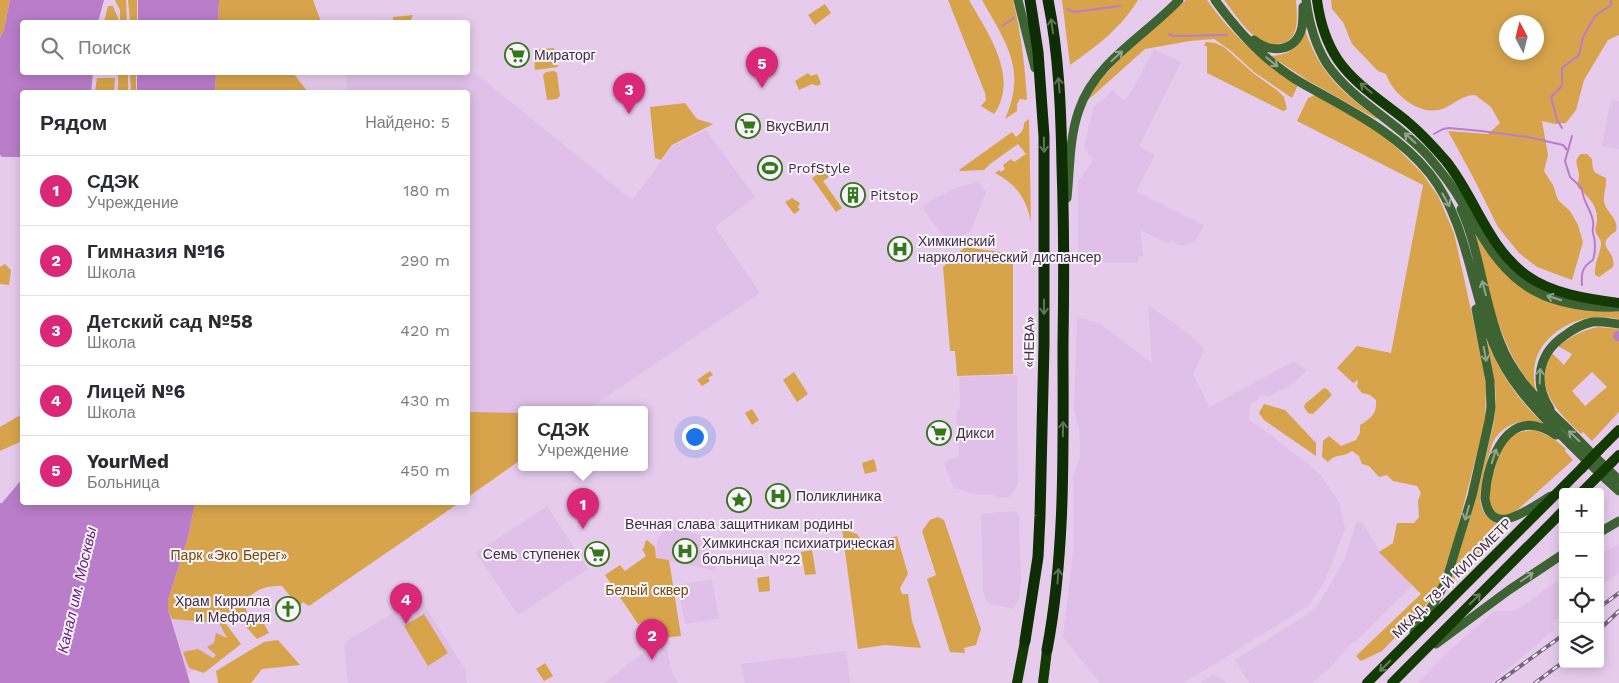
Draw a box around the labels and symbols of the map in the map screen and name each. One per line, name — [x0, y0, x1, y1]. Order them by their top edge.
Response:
north arrow — [1499, 15, 1544, 60]
one-way arrow — [1047, 18, 1057, 34]
supermarket icon: Мираторг — [504, 42, 530, 68]
place label: Мираторг — [534, 47, 596, 63]
pin: 5 — [746, 47, 778, 88]
one-way arrow — [1110, 50, 1123, 62]
one-way arrow — [1265, 57, 1278, 68]
pin: 3 — [613, 73, 645, 114]
one-way arrow — [1054, 78, 1064, 94]
one-way arrow — [1359, 83, 1372, 94]
supermarket icon: ВкусВилл — [735, 113, 761, 139]
place label: ВкусВилл — [766, 118, 829, 134]
one-way arrow — [1404, 132, 1417, 144]
one-way arrow — [1039, 136, 1049, 153]
sports icon: ProfStyle — [757, 155, 783, 181]
place label: ProfStyle — [788, 160, 850, 176]
building icon: Pitstop — [840, 182, 866, 208]
place label: Pitstop — [870, 187, 919, 203]
one-way arrow — [1441, 193, 1451, 208]
place label: Химкинский наркологический диспансер — [918, 233, 1102, 265]
hospital icon: Химкинский наркологический диспансер — [887, 236, 913, 262]
one-way arrow — [1479, 281, 1488, 297]
one-way arrow — [1546, 293, 1562, 303]
one-way arrow — [1039, 299, 1049, 315]
street label: «НЕВА» — [1021, 316, 1037, 368]
one-way arrow — [1481, 346, 1490, 362]
one-way arrow — [1536, 368, 1545, 384]
supermarket icon: Дикси — [926, 420, 952, 446]
one-way arrow — [1058, 421, 1067, 437]
your location — [682, 424, 708, 450]
place label: Дикси — [956, 425, 994, 441]
one-way arrow — [1568, 430, 1581, 442]
one-way arrow — [1490, 449, 1499, 464]
hospital icon: Поликлиника — [765, 483, 791, 509]
place icon: Вечная слава защитникам родины — [726, 487, 752, 513]
pin: 1 — [567, 488, 599, 529]
place label: Поликлиника — [796, 488, 882, 504]
one-way arrow — [1461, 505, 1471, 521]
street label: МКАД, 78-Й КИЛОМЕТР — [1388, 514, 1515, 641]
place label: Вечная слава защитникам родины — [625, 516, 853, 532]
water label: Канал им. Москвы — [54, 525, 100, 655]
place label: Химкинская психиатрическая больница №22 — [702, 535, 895, 567]
hospital icon: Химкинская психиатрическая больница №22 — [672, 538, 698, 564]
supermarket icon: Семь ступенек — [584, 541, 610, 567]
place label: Семь ступенек — [483, 546, 581, 562]
park label: Парк «Эко Берег» — [171, 547, 288, 563]
one-way arrow — [1053, 568, 1062, 584]
one-way arrow — [1520, 572, 1534, 582]
park label: Белый сквер — [605, 582, 689, 598]
pin: 4 — [390, 583, 422, 624]
place label: Храм Кирилла и Мефодия — [175, 593, 270, 625]
one-way arrow — [1469, 593, 1482, 605]
church icon: Храм Кирилла и Мефодия — [275, 596, 301, 622]
pin: 2 — [636, 619, 668, 660]
one-way arrow — [1378, 660, 1391, 672]

